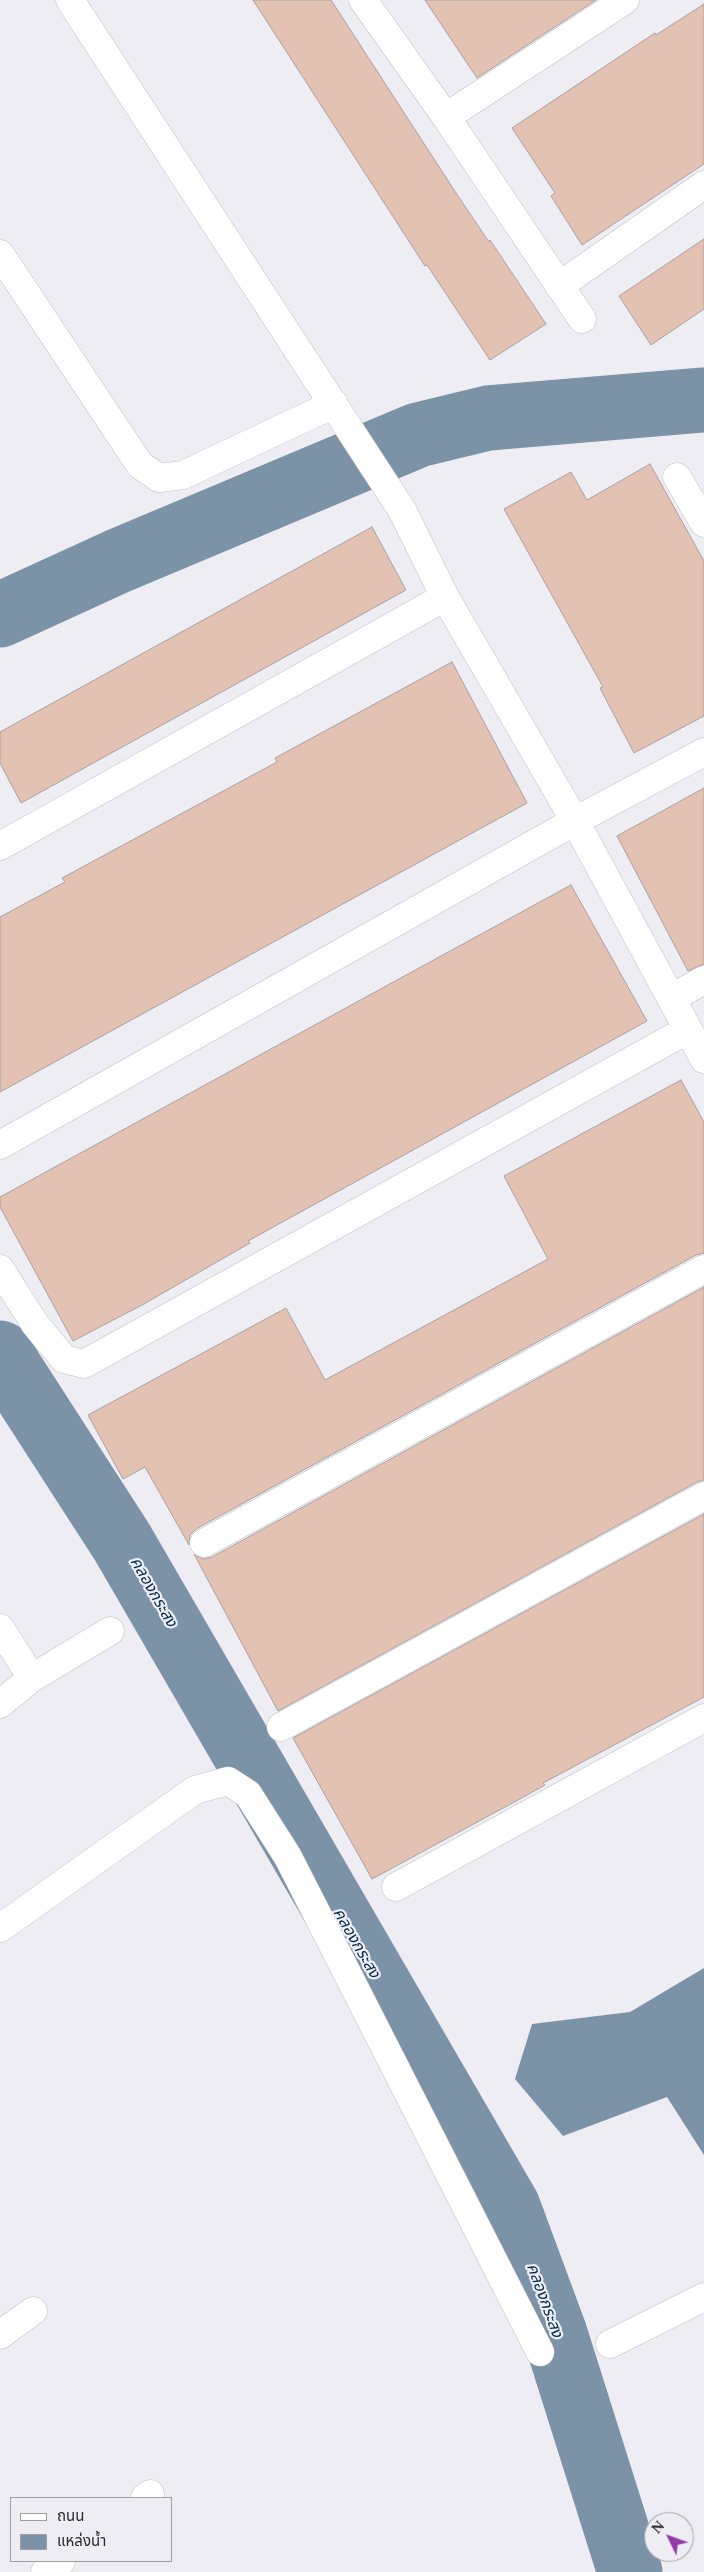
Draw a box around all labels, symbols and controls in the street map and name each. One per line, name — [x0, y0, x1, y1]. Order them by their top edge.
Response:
water label: คลองกระสง — [124, 1555, 180, 1631]
water label: คลองกระสง — [327, 1906, 383, 1982]
water label: คลองกระสง — [521, 2261, 565, 2341]
legend — [10, 2497, 172, 2562]
text: ถนน — [57, 2505, 84, 2528]
north arrow — [644, 2512, 694, 2562]
text: N — [647, 2516, 670, 2539]
text: แหล่งน้ำ — [57, 2530, 106, 2553]

